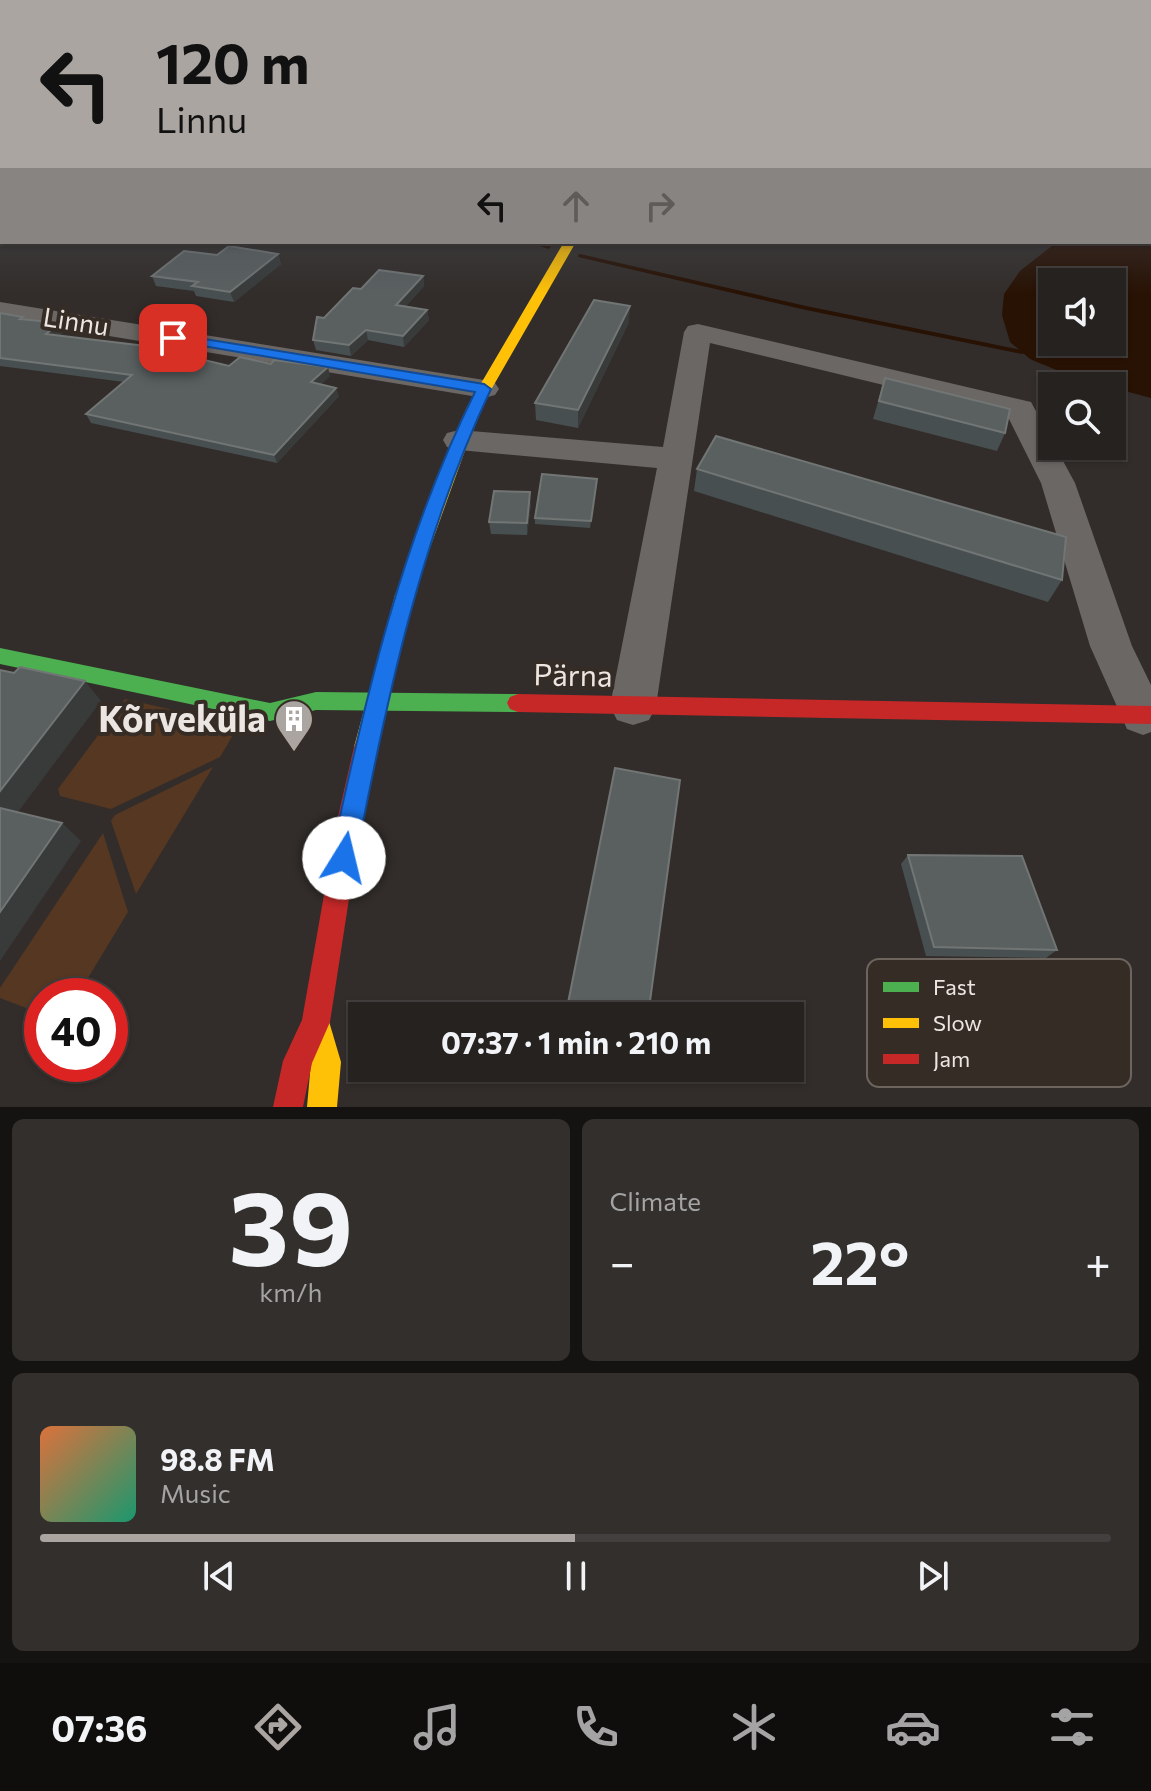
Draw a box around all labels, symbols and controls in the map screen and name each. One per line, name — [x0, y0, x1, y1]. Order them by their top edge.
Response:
text: 120 m — [156, 27, 310, 96]
icon: left — [24, 32, 128, 136]
text: Linnu — [156, 96, 247, 140]
icon: left — [470, 184, 514, 228]
icon: ahead — [554, 184, 598, 228]
icon: right — [638, 184, 682, 228]
map controls — [1038, 268, 1126, 460]
button: sound — [1038, 268, 1126, 356]
street label: Linnu — [41, 300, 111, 341]
pin — [139, 304, 207, 372]
icon: arrive — [151, 316, 195, 360]
button: search — [1038, 372, 1126, 460]
street label: Pärna — [533, 654, 613, 693]
place label: Kõrveküla — [98, 695, 266, 739]
building icon: Kõrveküla — [273, 698, 315, 753]
position arrow — [302, 816, 386, 900]
legend — [867, 959, 1131, 1087]
text: Fast — [933, 973, 976, 1000]
speed limit sign: 40 — [24, 978, 128, 1082]
text: Slow — [933, 1009, 982, 1036]
text: 07:37 · 1 min · 210 m — [441, 1023, 711, 1060]
text: Jam — [933, 1045, 970, 1072]
text: 39 — [228, 1160, 353, 1287]
text: Climate — [610, 1185, 701, 1216]
text: 22° — [810, 1224, 909, 1297]
text: − — [610, 1234, 635, 1288]
text: + — [1085, 1234, 1111, 1288]
text: km/h — [259, 1276, 322, 1307]
text: 98.8 FM — [160, 1440, 275, 1477]
text: Music — [160, 1477, 231, 1508]
icon: previous — [197, 1554, 241, 1598]
icon: pause — [554, 1554, 598, 1598]
icon: next — [911, 1554, 955, 1598]
icon: directions — [250, 1699, 306, 1755]
icon: music — [409, 1699, 465, 1755]
icon: phone — [568, 1699, 624, 1755]
icon: climate — [726, 1699, 782, 1755]
icon: car — [885, 1699, 941, 1755]
icon: filters — [1044, 1699, 1100, 1755]
text: 07:36 — [51, 1705, 147, 1749]

